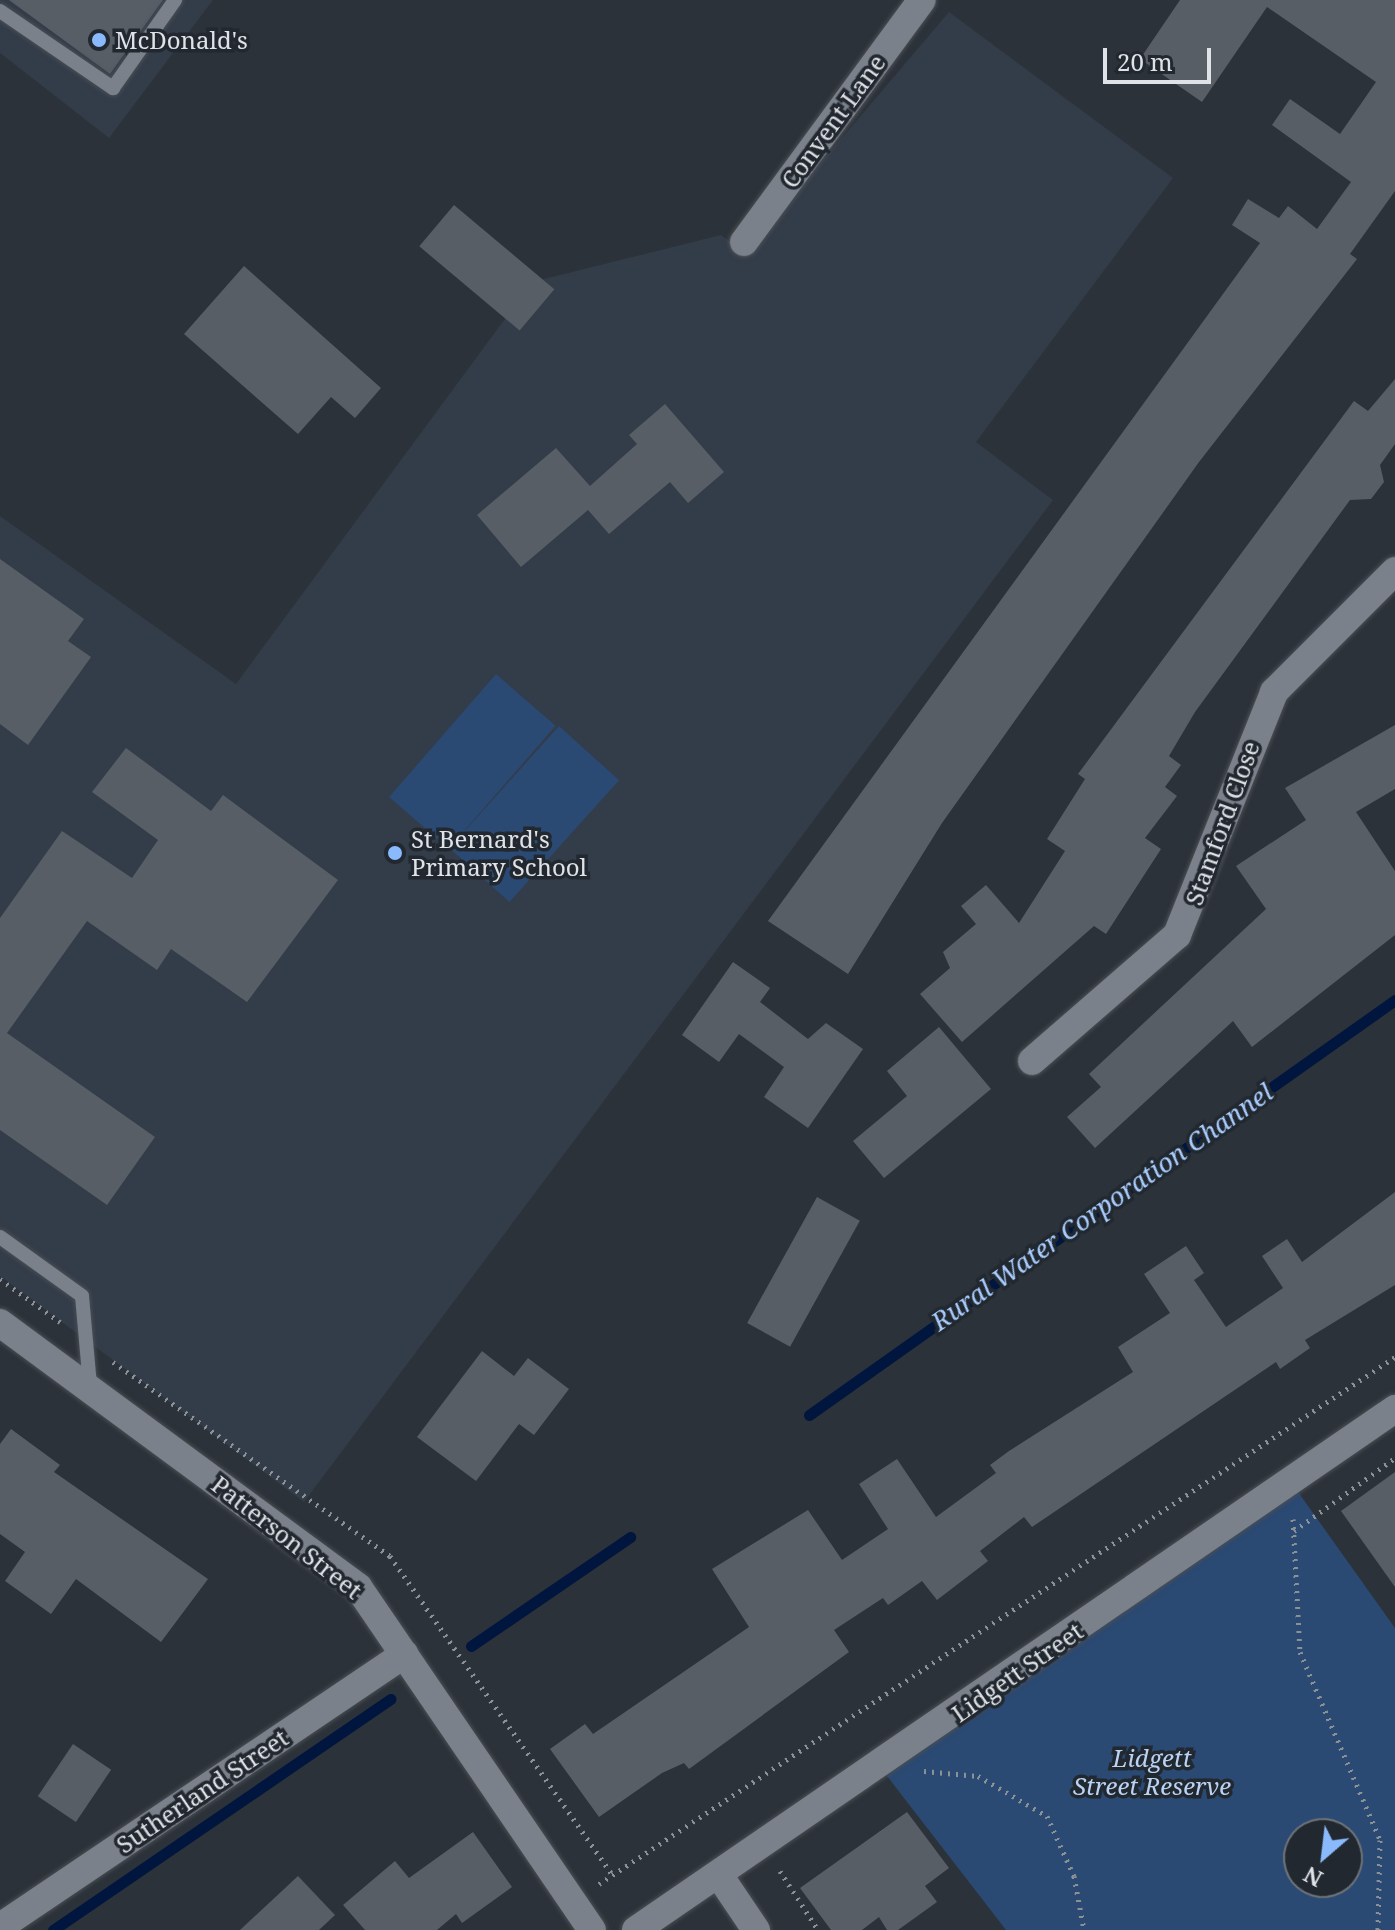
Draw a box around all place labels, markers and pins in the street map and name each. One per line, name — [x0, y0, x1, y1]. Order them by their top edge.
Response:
place label: McDonald's — [115, 26, 248, 54]
marker: McDonald's — [90, 31, 108, 49]
place label: St Bernard's Primary School — [411, 825, 587, 881]
marker: St Bernard's Primary School — [386, 844, 404, 862]

